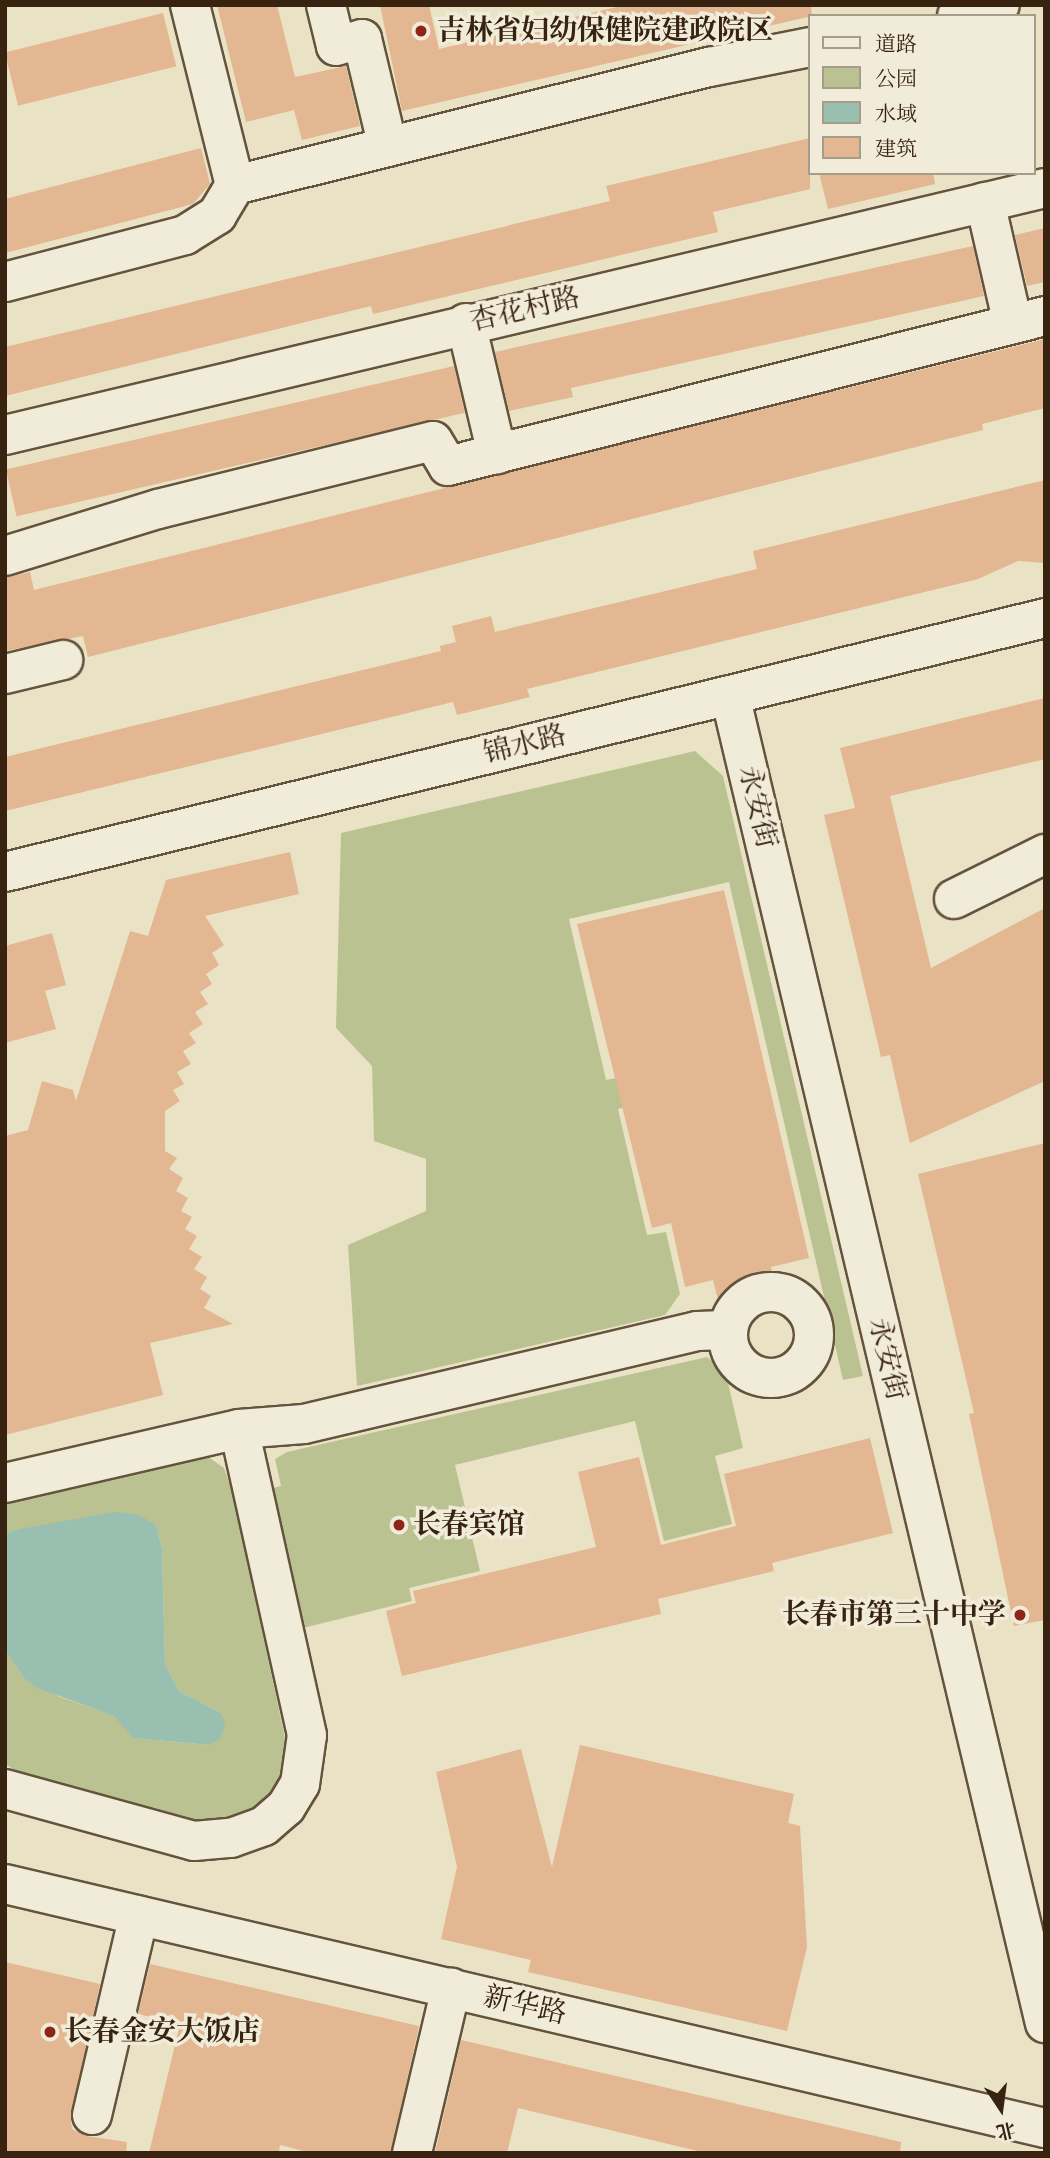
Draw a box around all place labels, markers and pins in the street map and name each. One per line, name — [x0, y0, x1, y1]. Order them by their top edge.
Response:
place label: 吉林省妇幼保健院建政院区 — [437, 14, 773, 48]
marker: 吉林省妇幼保健院建政院区 — [411, 21, 431, 41]
place label: 长春宾馆 — [413, 1508, 525, 1542]
marker: 长春宾馆 — [391, 1517, 407, 1533]
place label: 长春市第三十中学 — [782, 1598, 1006, 1632]
marker: 长春市第三十中学 — [1012, 1607, 1028, 1623]
place label: 长春金安大饭店 — [64, 2015, 260, 2049]
marker: 长春金安大饭店 — [42, 2024, 58, 2040]

